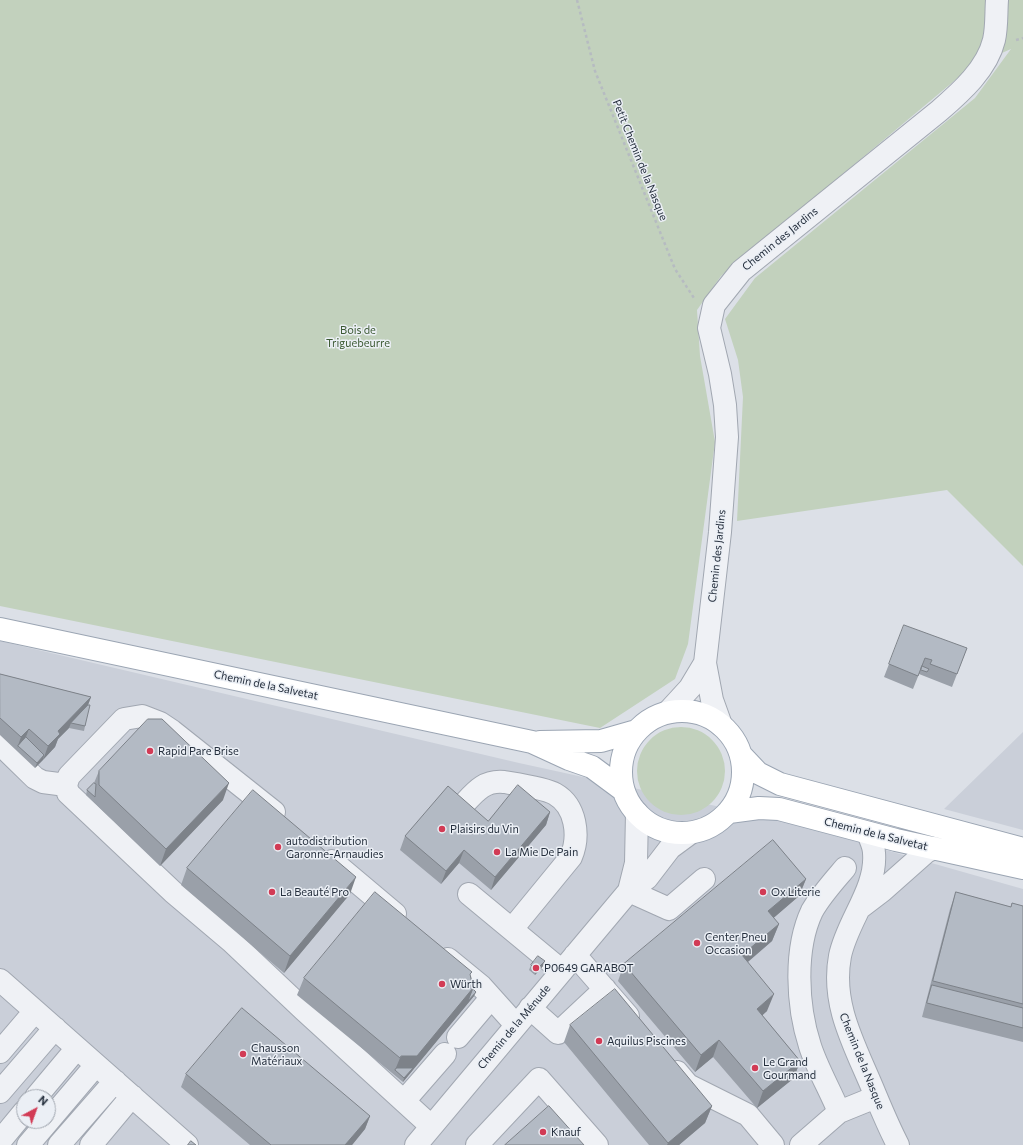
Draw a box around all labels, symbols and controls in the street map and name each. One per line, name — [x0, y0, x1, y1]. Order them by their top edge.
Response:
street label: Petit Chemin de la Nasque — [610, 98, 670, 222]
street label: Chemin des Jardins — [740, 204, 820, 274]
park label: Bois de Triguebeurre — [326, 323, 390, 349]
street label: Chemin des Jardins — [706, 509, 728, 603]
street label: Chemin de la Salvetat — [213, 667, 319, 703]
place label: Rapid Pare Brise — [158, 744, 239, 758]
marker: Rapid Pare Brise — [145, 746, 155, 756]
street label: Chemin de la Salvetat — [823, 815, 929, 853]
place label: Plaisirs du Vin — [450, 822, 519, 836]
marker: Plaisirs du Vin — [437, 824, 447, 834]
place label: autodistribution Garonne-Arnaudies — [286, 834, 384, 860]
marker: autodistribution Garonne-Arnaudies — [273, 842, 283, 852]
place label: La Mie De Pain — [505, 845, 578, 859]
marker: La Mie De Pain — [492, 847, 502, 857]
place label: La Beauté Pro — [280, 885, 349, 899]
place label: Ox Literie — [771, 885, 820, 899]
marker: La Beauté Pro — [267, 887, 277, 897]
marker: Ox Literie — [758, 887, 768, 897]
place label: Center Pneu Occasion — [705, 930, 767, 956]
marker: Center Pneu Occasion — [692, 938, 702, 948]
place label: P0649 GARABOT — [544, 961, 634, 975]
marker: P0649 GARABOT — [531, 963, 541, 973]
place label: Würth — [450, 977, 482, 991]
marker: Würth — [437, 979, 447, 989]
street label: Chemin de la Ménude — [475, 982, 553, 1072]
street label: Chemin de la Nasque — [837, 1011, 887, 1111]
place label: Aquilus Piscines — [607, 1034, 686, 1048]
marker: Aquilus Piscines — [594, 1036, 604, 1046]
place label: Chausson Matériaux — [251, 1041, 302, 1067]
marker: Chausson Matériaux — [238, 1049, 248, 1059]
place label: Le Grand Gourmand — [763, 1055, 816, 1081]
marker: Le Grand Gourmand — [750, 1063, 760, 1073]
north arrow — [16, 1089, 56, 1129]
text: N — [36, 1093, 51, 1108]
place label: Knauf — [551, 1125, 581, 1139]
marker: Knauf — [538, 1127, 548, 1137]

